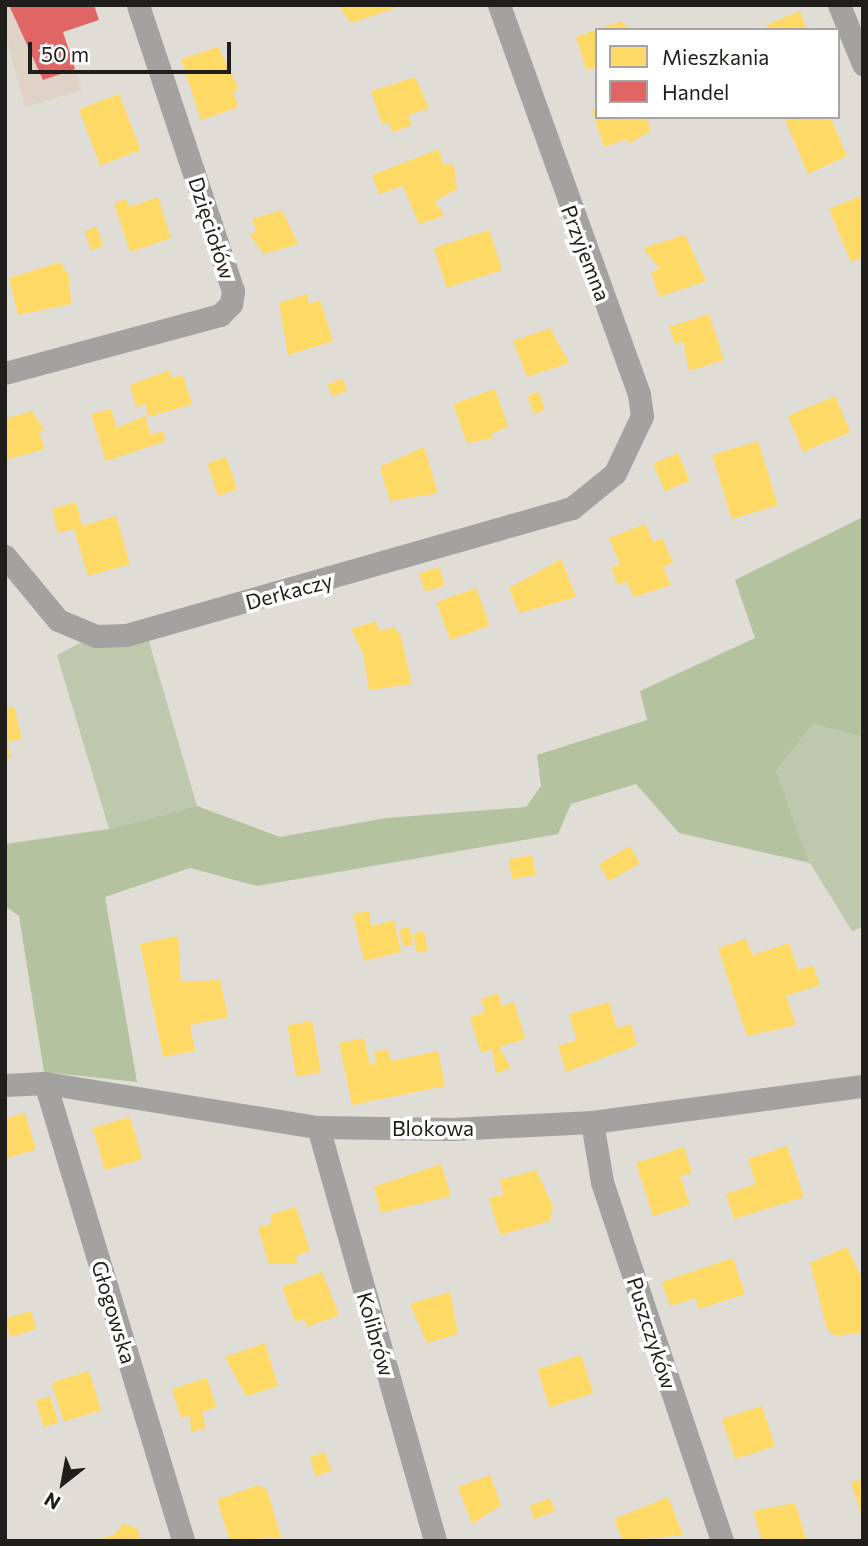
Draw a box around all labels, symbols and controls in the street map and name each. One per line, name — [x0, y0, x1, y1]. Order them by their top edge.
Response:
scale bar — [32, 28, 234, 72]
legend — [595, 28, 840, 119]
text: 50 m — [41, 41, 89, 66]
text: Mieszkania — [662, 44, 769, 69]
text: Handel — [662, 79, 729, 104]
street label: Dzięciołów — [184, 174, 240, 282]
street label: Przyjemna — [556, 202, 616, 304]
street label: Derkaczy — [243, 567, 335, 615]
street label: Blokowa — [392, 1115, 474, 1141]
street label: Głogowska — [86, 1257, 142, 1367]
street label: Puszczyków — [622, 1274, 682, 1392]
street label: Kolibrów — [352, 1289, 400, 1379]
north arrow — [28, 1448, 98, 1518]
text: N — [40, 1488, 64, 1515]

